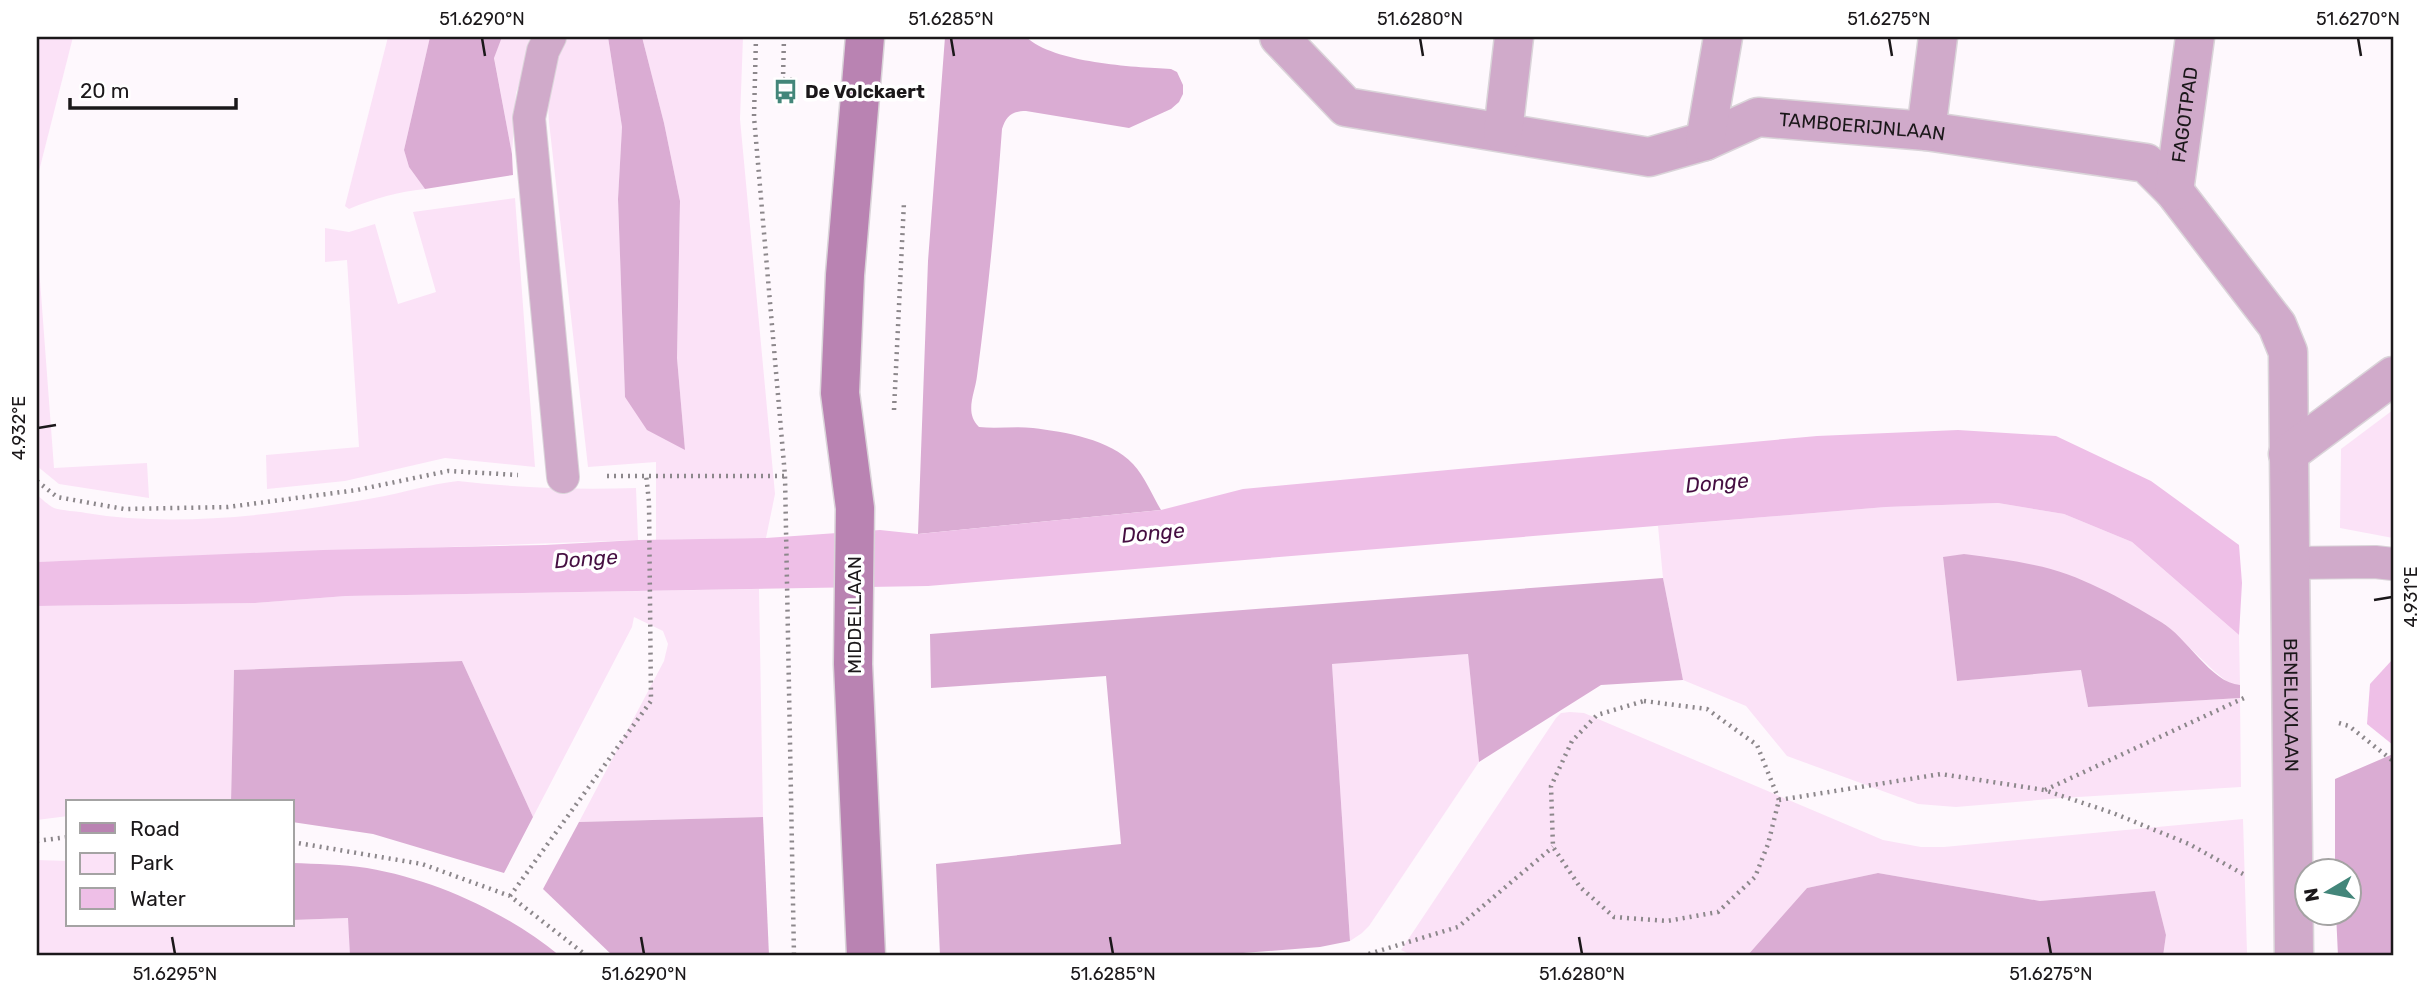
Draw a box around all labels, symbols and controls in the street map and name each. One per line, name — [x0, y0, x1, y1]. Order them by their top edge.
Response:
text: 51.6290°N — [439, 8, 525, 30]
text: 51.6285°N — [908, 8, 994, 30]
text: 51.6280°N — [1377, 8, 1463, 30]
text: 51.6275°N — [1847, 8, 1931, 30]
text: 51.6270°N — [2316, 8, 2400, 30]
street label: FAGOTPAD — [2167, 65, 2203, 164]
scale bar — [70, 66, 236, 110]
bus stop icon: De Volckaert — [771, 77, 799, 105]
text: 20 m — [80, 78, 129, 103]
place label: De Volckaert — [805, 80, 925, 103]
street label: TAMBOERIJNLAAN — [1778, 108, 1947, 146]
text: 4.932°E — [8, 396, 30, 460]
water label: Donge — [1684, 467, 1750, 498]
water label: Donge — [1120, 517, 1186, 548]
water label: Donge — [553, 544, 619, 573]
street label: MIDDELLAAN — [843, 556, 866, 674]
text: 4.931°E — [2400, 566, 2422, 628]
street label: BENELUXLAAN — [2279, 638, 2303, 772]
legend — [66, 800, 294, 926]
text: Road — [130, 816, 180, 841]
text: Park — [130, 850, 174, 875]
north arrow — [2294, 856, 2364, 926]
text: Water — [130, 886, 186, 911]
text: N — [2299, 886, 2324, 904]
text: 51.6295°N — [133, 963, 217, 985]
text: 51.6290°N — [601, 963, 687, 985]
text: 51.6285°N — [1070, 963, 1156, 985]
text: 51.6280°N — [1539, 963, 1625, 985]
text: 51.6275°N — [2009, 963, 2093, 985]

